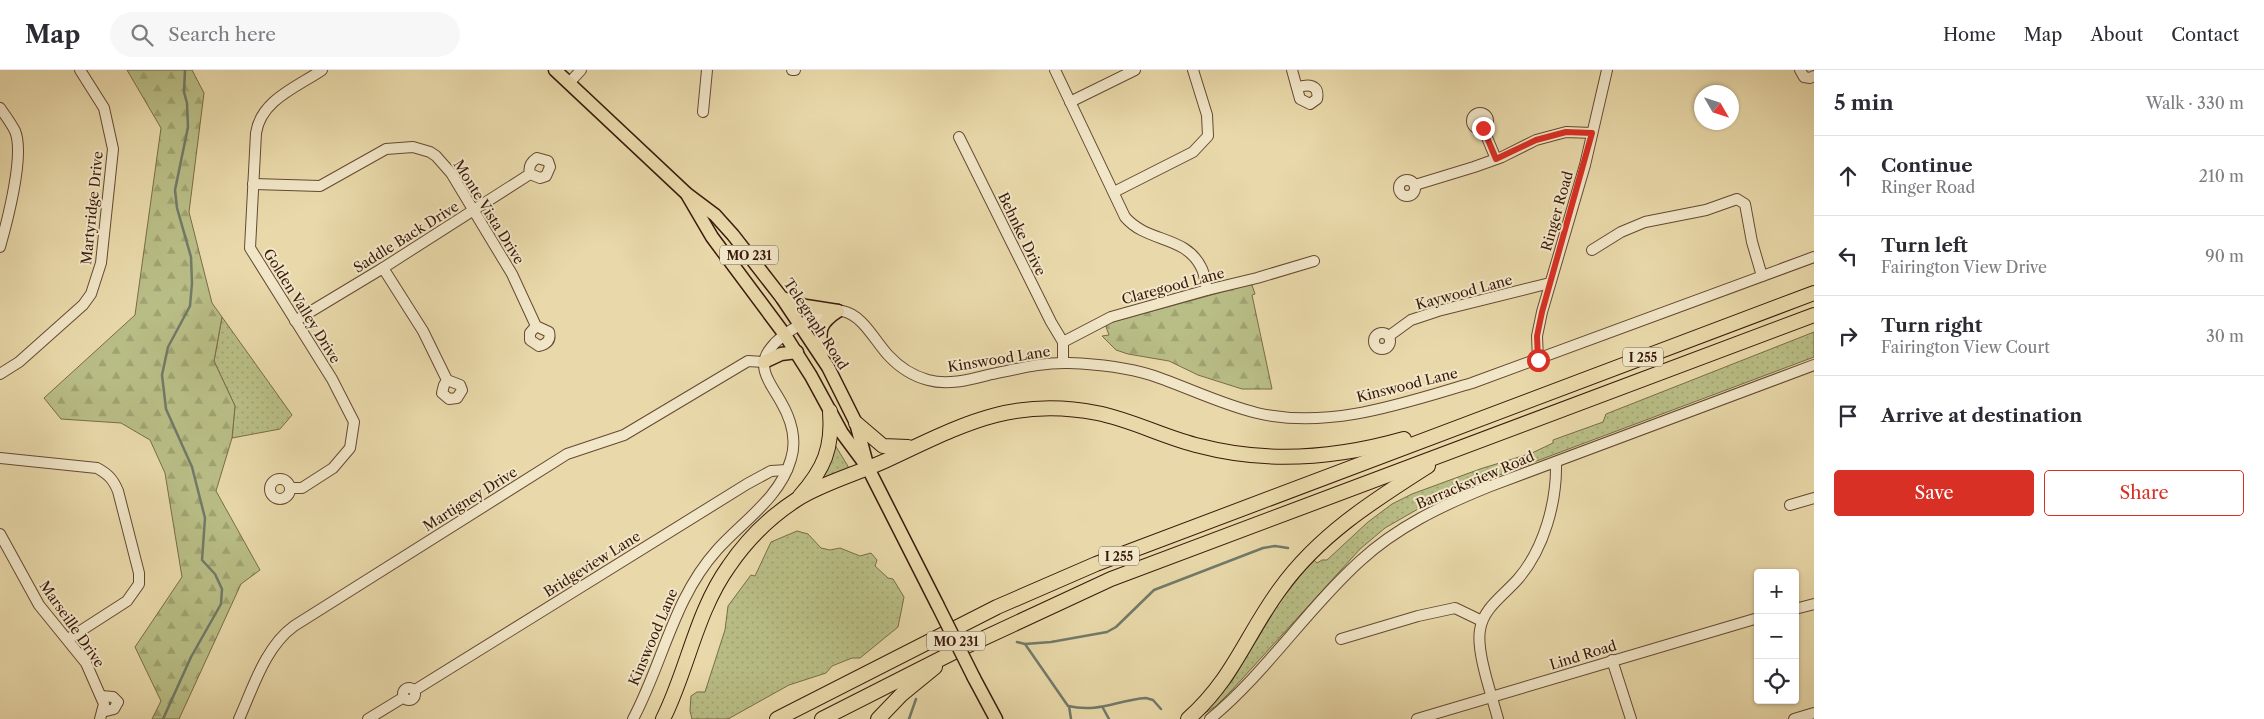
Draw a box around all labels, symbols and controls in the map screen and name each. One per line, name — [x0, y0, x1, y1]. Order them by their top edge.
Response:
search box — [110, 12, 460, 57]
text: Map — [25, 20, 80, 49]
icon: search — [128, 21, 156, 49]
text: Search here — [168, 23, 276, 46]
text: Home — [1943, 24, 1996, 46]
text: Map — [2024, 24, 2062, 46]
text: About — [2090, 24, 2143, 46]
text: Contact — [2171, 24, 2239, 46]
north arrow — [1694, 85, 1739, 130]
text: 5 min — [1834, 90, 1894, 115]
text: Walk · 330 m — [2146, 93, 2244, 113]
route end — [1472, 117, 1495, 140]
street label: Martyridge Drive — [77, 150, 107, 266]
text: Continue — [1881, 154, 1973, 177]
street label: Monte Vista Drive — [450, 156, 528, 268]
icon: ahead — [1834, 162, 1862, 190]
text: 210 m — [2199, 166, 2244, 186]
street label: Ringer Road — [1537, 168, 1577, 253]
text: Ringer Road — [1881, 177, 1975, 197]
street label: Behnke Drive — [994, 189, 1050, 279]
street label: Saddle Back Drive — [350, 197, 462, 277]
text: Turn left — [1881, 234, 1968, 257]
icon: left — [1834, 242, 1862, 270]
street label: Golden Valley Drive — [259, 245, 345, 367]
road number: MO 231 — [720, 246, 778, 264]
text: 90 m — [2205, 246, 2244, 266]
text: Fairington View Drive — [1881, 257, 2047, 277]
street label: Claregood Lane — [1120, 264, 1227, 308]
street label: Kaywood Lane — [1414, 270, 1515, 314]
street label: Telegraph Road — [780, 275, 852, 373]
text: Turn right — [1881, 314, 1982, 337]
icon: right — [1834, 322, 1862, 350]
text: 30 m — [2206, 326, 2244, 346]
text: Fairington View Court — [1881, 337, 2050, 357]
street label: Kinswood Lane — [946, 342, 1052, 376]
road number: I 255 — [1623, 348, 1663, 366]
route start — [1527, 349, 1550, 372]
street label: Kinswood Lane — [1354, 364, 1460, 406]
icon: arrive — [1834, 402, 1862, 430]
text: Arrive at destination — [1881, 404, 2082, 427]
street label: Barracksview Road — [1413, 447, 1537, 513]
street label: Martigney Drive — [420, 463, 521, 535]
button: Save — [1834, 470, 2034, 516]
button: Share — [2044, 470, 2244, 516]
street label: Bridgeview Lane — [540, 527, 644, 601]
road number: I 255 — [1099, 546, 1139, 566]
map controls — [1754, 569, 1799, 704]
button: + — [1754, 569, 1799, 614]
street label: Marseille Drive — [35, 577, 109, 671]
street label: Kinswood Lane — [624, 586, 682, 688]
button: − — [1754, 614, 1799, 659]
road number: MO 231 — [927, 632, 985, 650]
street label: Lind Road — [1547, 636, 1619, 674]
button: locate — [1754, 659, 1799, 704]

